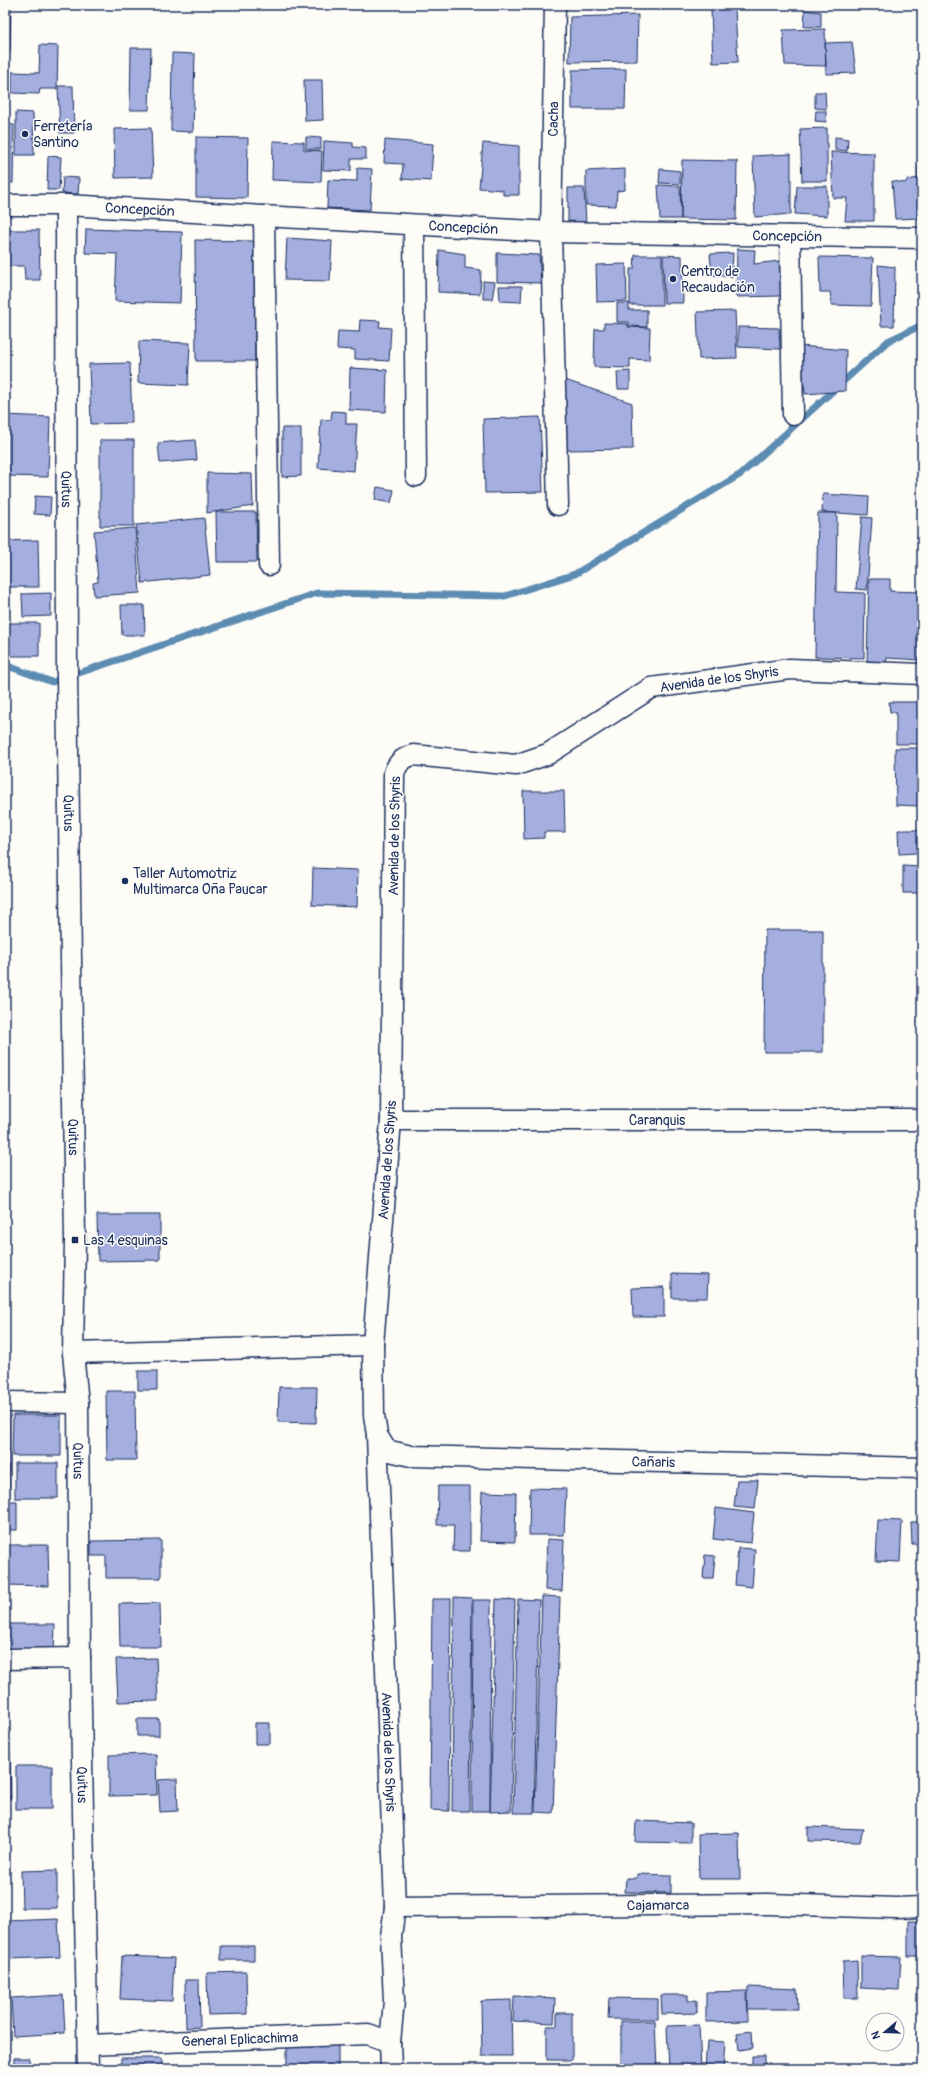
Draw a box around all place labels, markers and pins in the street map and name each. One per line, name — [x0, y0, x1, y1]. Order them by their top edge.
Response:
place label: Ferretería Santino — [33, 118, 93, 151]
marker: Ferretería Santino — [20, 129, 30, 139]
place label: Centro de Recaudación — [681, 263, 755, 296]
marker: Centro de Recaudación — [668, 274, 678, 284]
place label: Taller Automotriz Multimarca Oña Paucar — [133, 865, 267, 898]
marker: Taller Automotriz Multimarca Oña Paucar — [120, 876, 130, 886]
place label: Las 4 esquinas — [83, 1232, 168, 1249]
marker: Las 4 esquinas — [70, 1235, 80, 1245]

